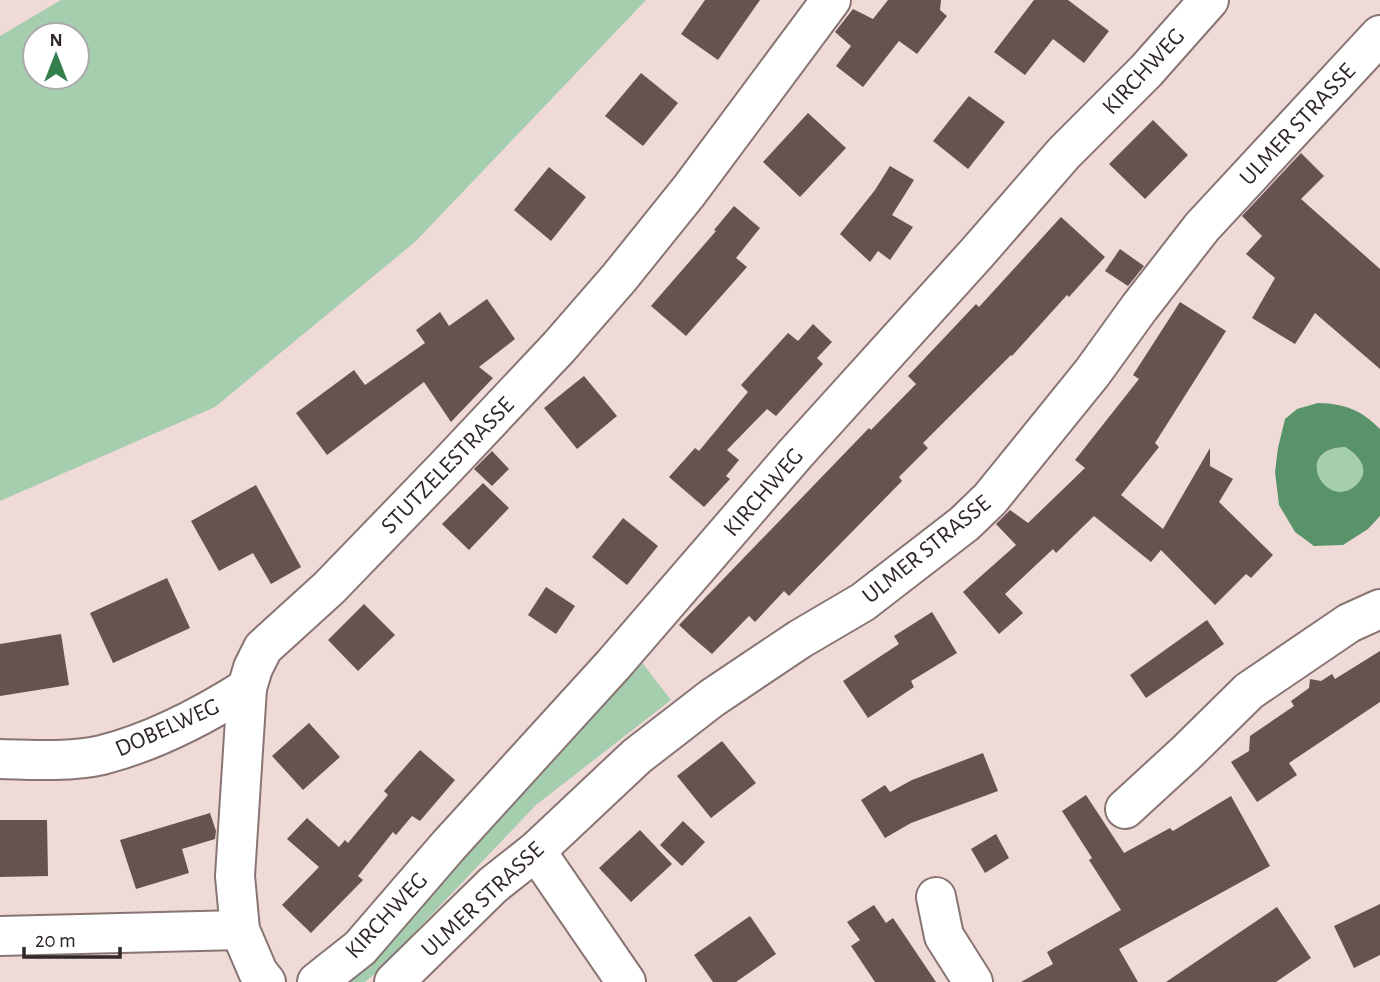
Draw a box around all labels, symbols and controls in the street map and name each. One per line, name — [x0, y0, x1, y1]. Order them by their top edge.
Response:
north arrow — [21, 21, 91, 91]
street label: KIRCHWEG — [1098, 24, 1189, 119]
text: N — [49, 31, 63, 50]
street label: ULMER STRASSE — [1235, 59, 1360, 190]
street label: STUTZELESTRASSE — [377, 393, 519, 539]
street label: KIRCHWEG — [719, 444, 808, 541]
street label: ULMER STRASSE — [858, 491, 995, 608]
street label: DOBELWEG — [112, 694, 223, 761]
street label: ULMER STRASSE — [417, 837, 549, 962]
street label: KIRCHWEG — [341, 868, 432, 963]
scale bar — [24, 916, 121, 960]
text: 20 m — [35, 930, 76, 951]

